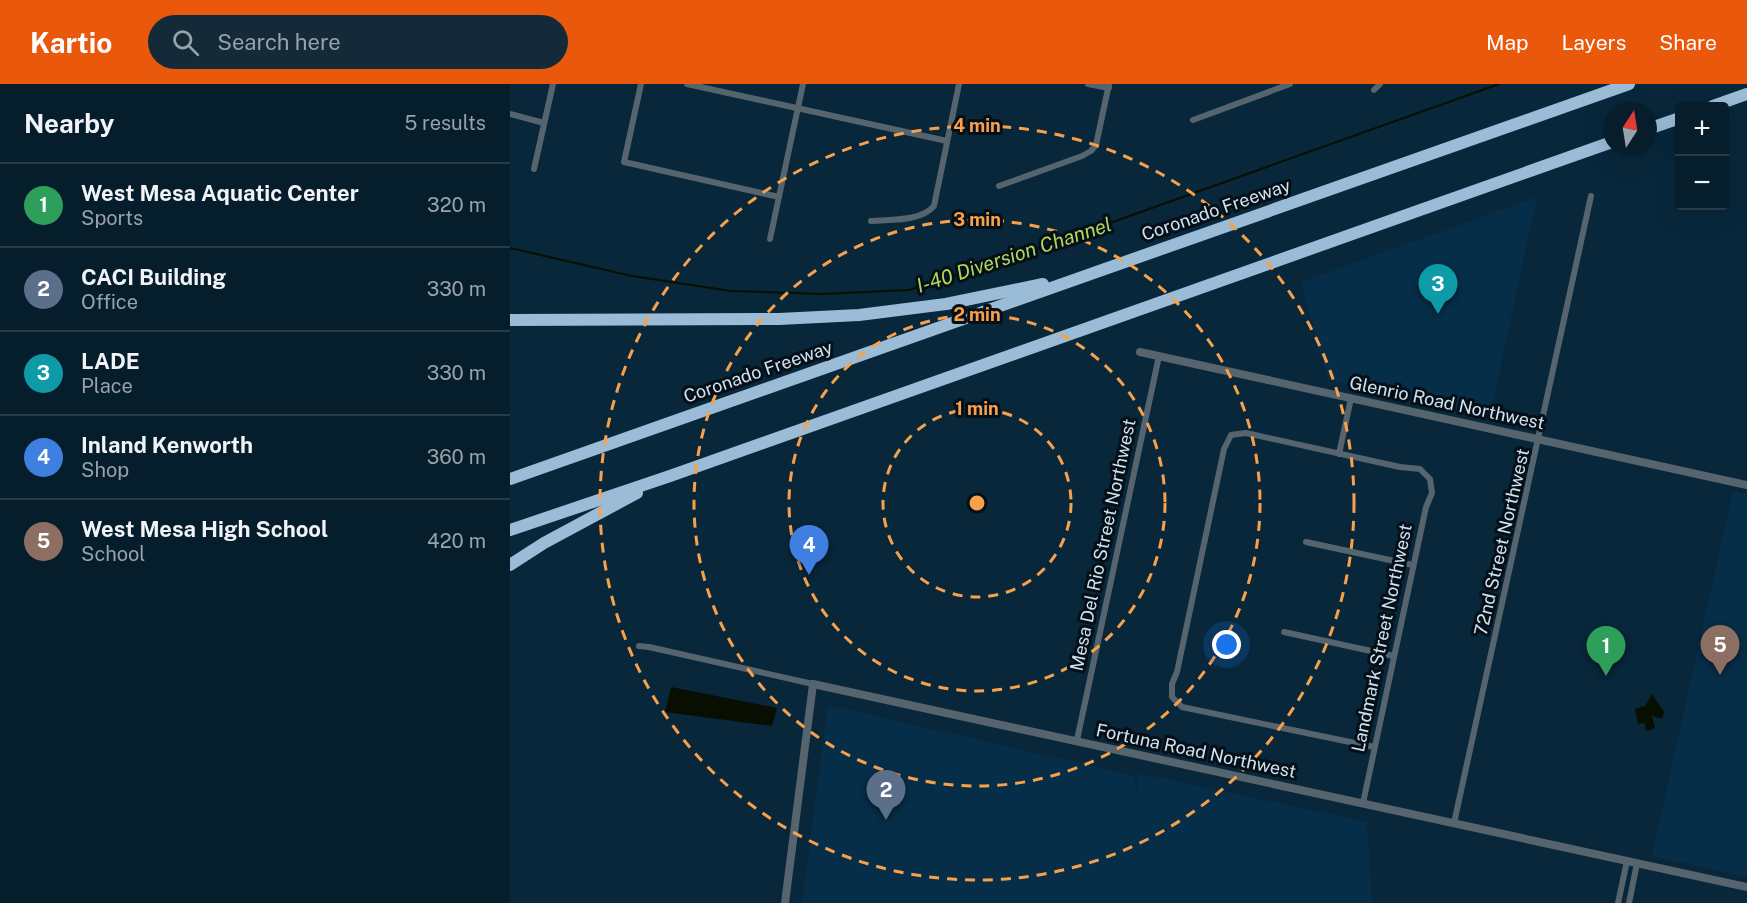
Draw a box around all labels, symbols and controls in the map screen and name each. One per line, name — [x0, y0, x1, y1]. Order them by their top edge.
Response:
search box — [148, 15, 568, 69]
text: Kartio — [30, 26, 112, 59]
icon: search — [169, 26, 202, 59]
text: Search here — [217, 29, 341, 55]
text: Map — [1486, 30, 1529, 55]
text: Layers — [1562, 30, 1626, 55]
text: Share — [1659, 30, 1717, 55]
north arrow — [1603, 102, 1657, 156]
map controls — [1675, 102, 1729, 210]
button: + — [1675, 102, 1729, 156]
text: Nearby — [24, 108, 114, 139]
text: 5 results — [404, 111, 486, 135]
text: 4 min — [953, 115, 1001, 136]
button: − — [1675, 156, 1729, 210]
street label: Coronado Freeway — [1139, 174, 1293, 245]
text: West Mesa Aquatic Center — [81, 180, 359, 206]
text: 1 — [39, 193, 48, 217]
text: 320 m — [427, 193, 486, 217]
text: Sports — [81, 206, 143, 230]
text: 3 min — [953, 209, 1001, 230]
water label: I-40 Diversion Channel — [913, 212, 1115, 298]
text: CACI Building — [81, 264, 226, 290]
pin: 3 — [1418, 264, 1458, 314]
text: 2 — [37, 277, 50, 301]
text: 330 m — [427, 277, 486, 301]
text: Office — [81, 290, 138, 314]
text: 2 min — [953, 304, 1001, 325]
street label: Coronado Freeway — [681, 336, 835, 407]
text: LADE — [81, 348, 140, 374]
text: 3 — [37, 361, 50, 385]
text: 330 m — [427, 361, 486, 385]
street label: Glenrio Road Northwest — [1348, 372, 1547, 433]
text: Place — [81, 374, 133, 398]
text: 1 min — [955, 398, 999, 419]
street label: Mesa Del Rio Street Northwest — [1066, 417, 1140, 673]
text: Inland Kenworth — [81, 432, 253, 458]
text: 4 — [37, 445, 50, 469]
text: 360 m — [427, 445, 486, 469]
street label: 72nd Street Northwest — [1470, 446, 1533, 638]
text: Shop — [81, 458, 129, 482]
centre of rings — [967, 493, 987, 513]
text: West Mesa High School — [81, 516, 328, 542]
street label: Landmark Street Northwest — [1347, 522, 1416, 754]
pin: 4 — [790, 526, 828, 575]
text: 5 — [37, 529, 50, 553]
text: 420 m — [427, 529, 486, 553]
text: School — [81, 542, 145, 566]
pin: 1 — [1586, 626, 1626, 676]
pin: 5 — [1700, 626, 1740, 675]
your location — [1212, 630, 1241, 659]
street label: Fortuna Road Northwest — [1094, 719, 1298, 782]
pin: 2 — [866, 770, 905, 820]

